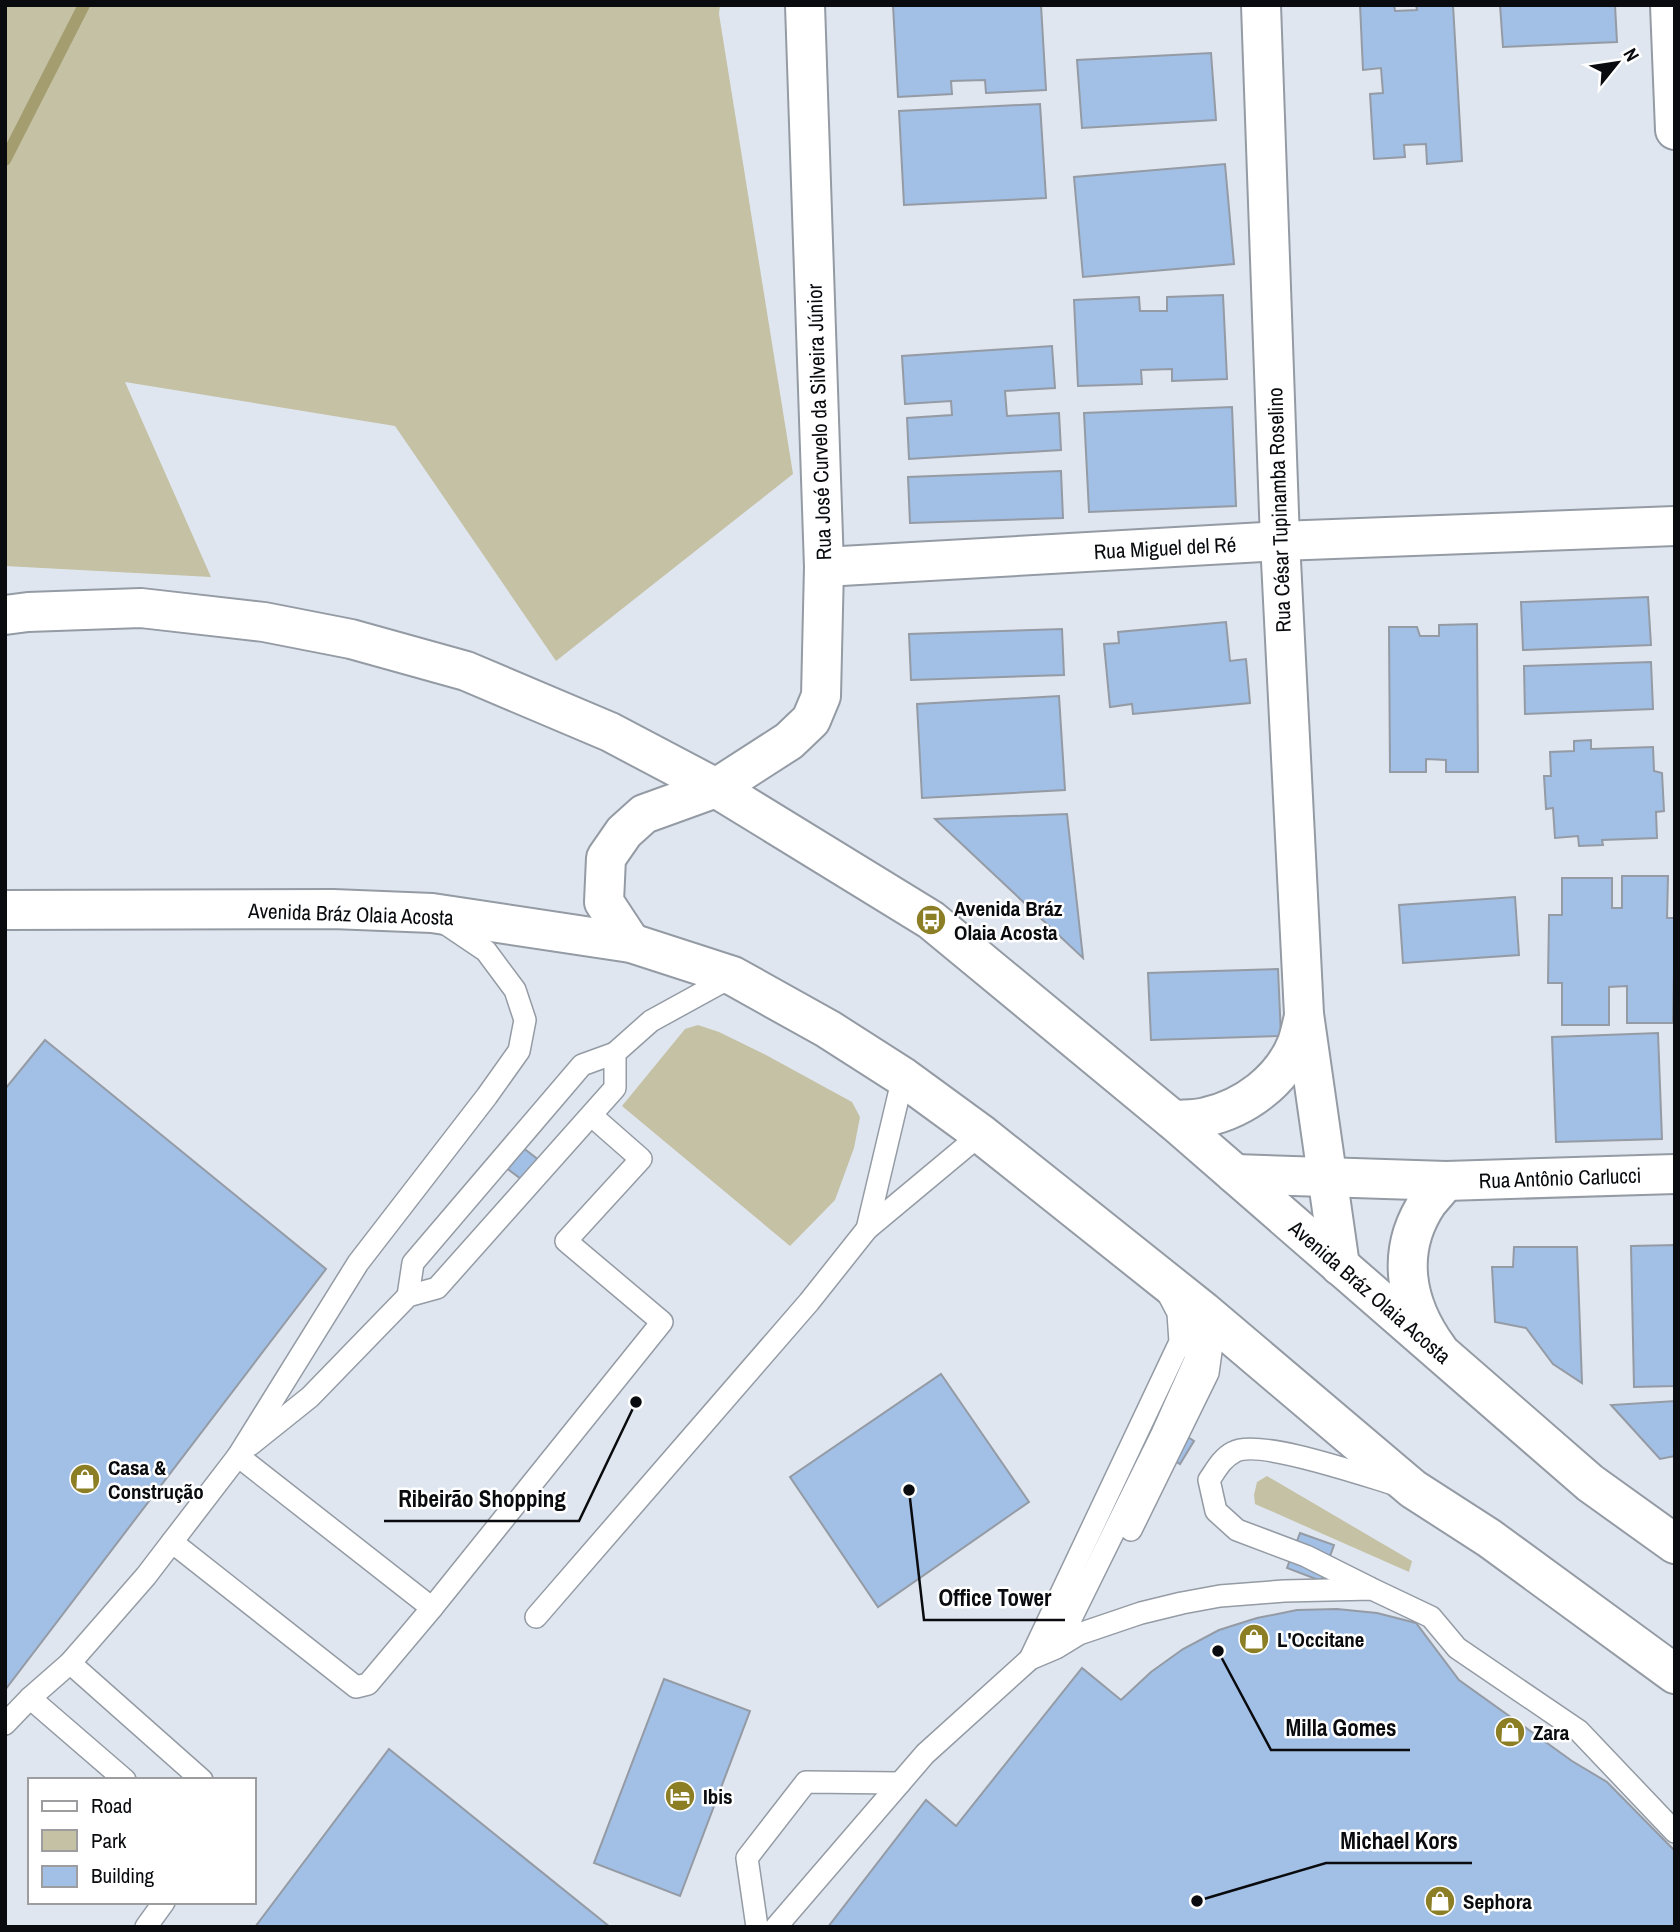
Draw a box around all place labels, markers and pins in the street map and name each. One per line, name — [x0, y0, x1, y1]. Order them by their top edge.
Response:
place label: Avenida Bráz Olaia Acosta — [954, 894, 1063, 947]
bus stop icon: Avenida Bráz Olaia Acosta — [914, 903, 948, 937]
place label: Casa & Construção — [108, 1453, 204, 1506]
shop icon: Casa & Construção — [68, 1462, 102, 1496]
callout: Ribeirão Shopping — [384, 1477, 579, 1521]
callout: Office Tower — [924, 1576, 1065, 1620]
shop icon: L'Occitane — [1237, 1622, 1271, 1656]
place label: L'Occitane — [1277, 1625, 1364, 1654]
callout: Milla Gomes — [1271, 1706, 1410, 1750]
shop icon: Zara — [1493, 1715, 1527, 1749]
place label: Zara — [1533, 1718, 1570, 1747]
hotel icon: Ibis — [663, 1779, 697, 1813]
place label: Ibis — [703, 1782, 733, 1811]
callout: Michael Kors — [1326, 1819, 1472, 1863]
shop icon: Sephora — [1423, 1884, 1457, 1918]
place label: Sephora — [1463, 1887, 1532, 1916]

